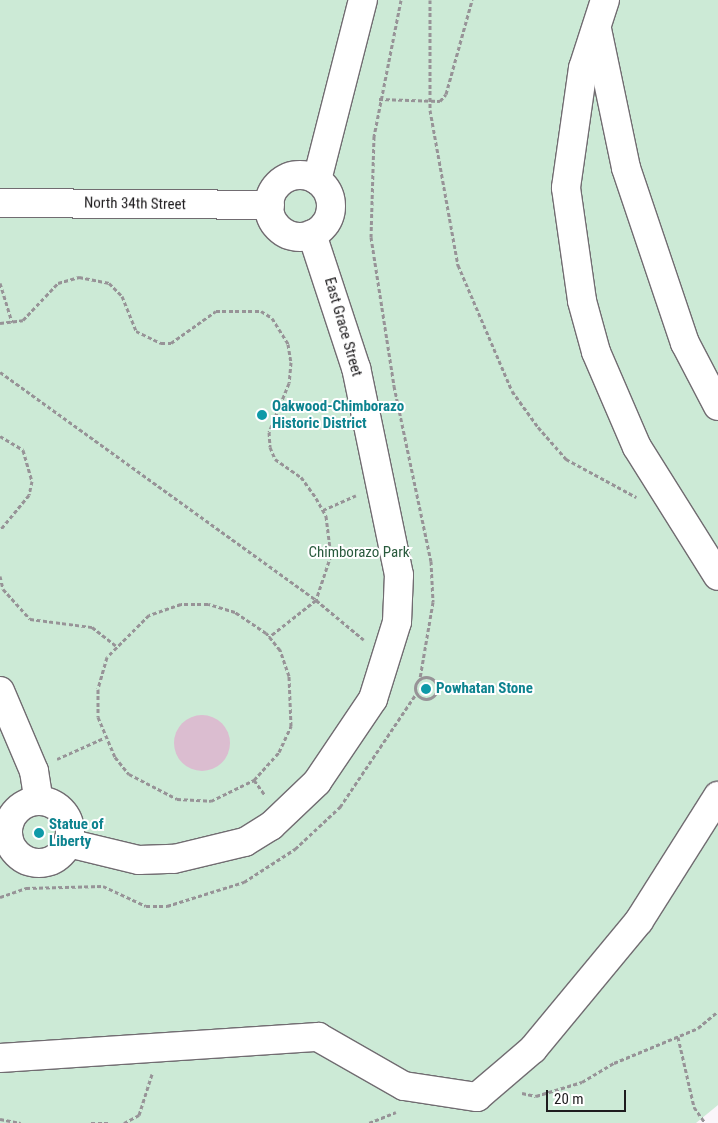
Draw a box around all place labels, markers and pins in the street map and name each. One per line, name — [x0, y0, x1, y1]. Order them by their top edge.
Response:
place label: Oakwood-Chimborazo Historic District — [272, 397, 404, 432]
marker: Oakwood-Chimborazo Historic District — [256, 409, 268, 421]
place label: Powhatan Stone — [436, 680, 533, 698]
marker: Powhatan Stone — [420, 683, 432, 695]
place label: Statue of Liberty — [49, 815, 104, 850]
marker: Statue of Liberty — [33, 827, 45, 839]

